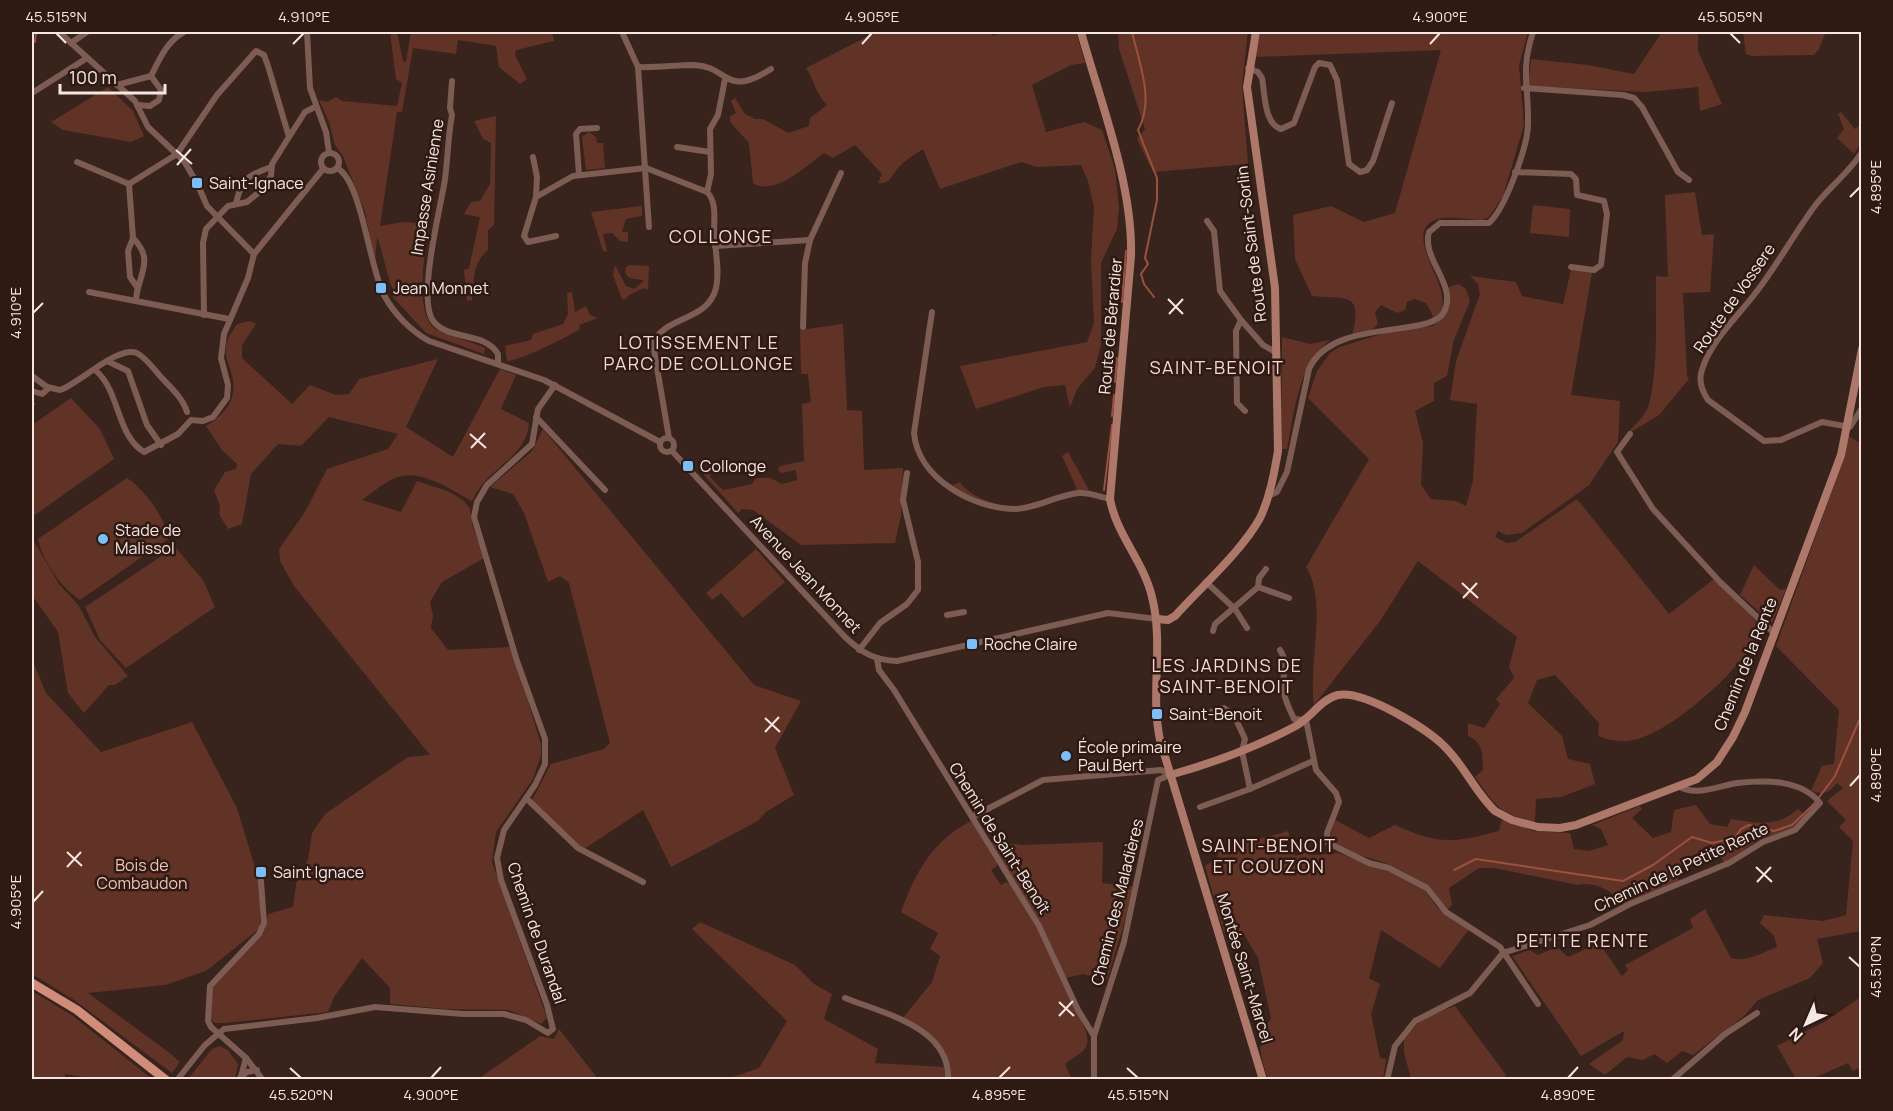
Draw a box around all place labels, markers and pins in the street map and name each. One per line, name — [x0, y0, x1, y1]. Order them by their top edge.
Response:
place label: Saint-Ignace — [209, 172, 304, 194]
marker: Saint-Ignace — [190, 176, 204, 190]
place label: Jean Monnet — [393, 277, 489, 299]
marker: Jean Monnet — [374, 281, 388, 295]
place label: Collonge — [700, 455, 766, 477]
marker: Collonge — [681, 459, 695, 473]
place label: Stade de Malissol — [115, 519, 181, 559]
marker: Stade de Malissol — [96, 532, 110, 546]
place label: Roche Claire — [984, 633, 1077, 655]
marker: Roche Claire — [965, 637, 979, 651]
place label: Saint-Benoit — [1169, 703, 1262, 725]
marker: Saint-Benoit — [1150, 707, 1164, 721]
place label: École primaire Paul Bert — [1078, 736, 1182, 776]
marker: École primaire Paul Bert — [1059, 749, 1073, 763]
place label: Saint Ignace — [273, 861, 364, 883]
marker: Saint Ignace — [254, 865, 268, 879]

